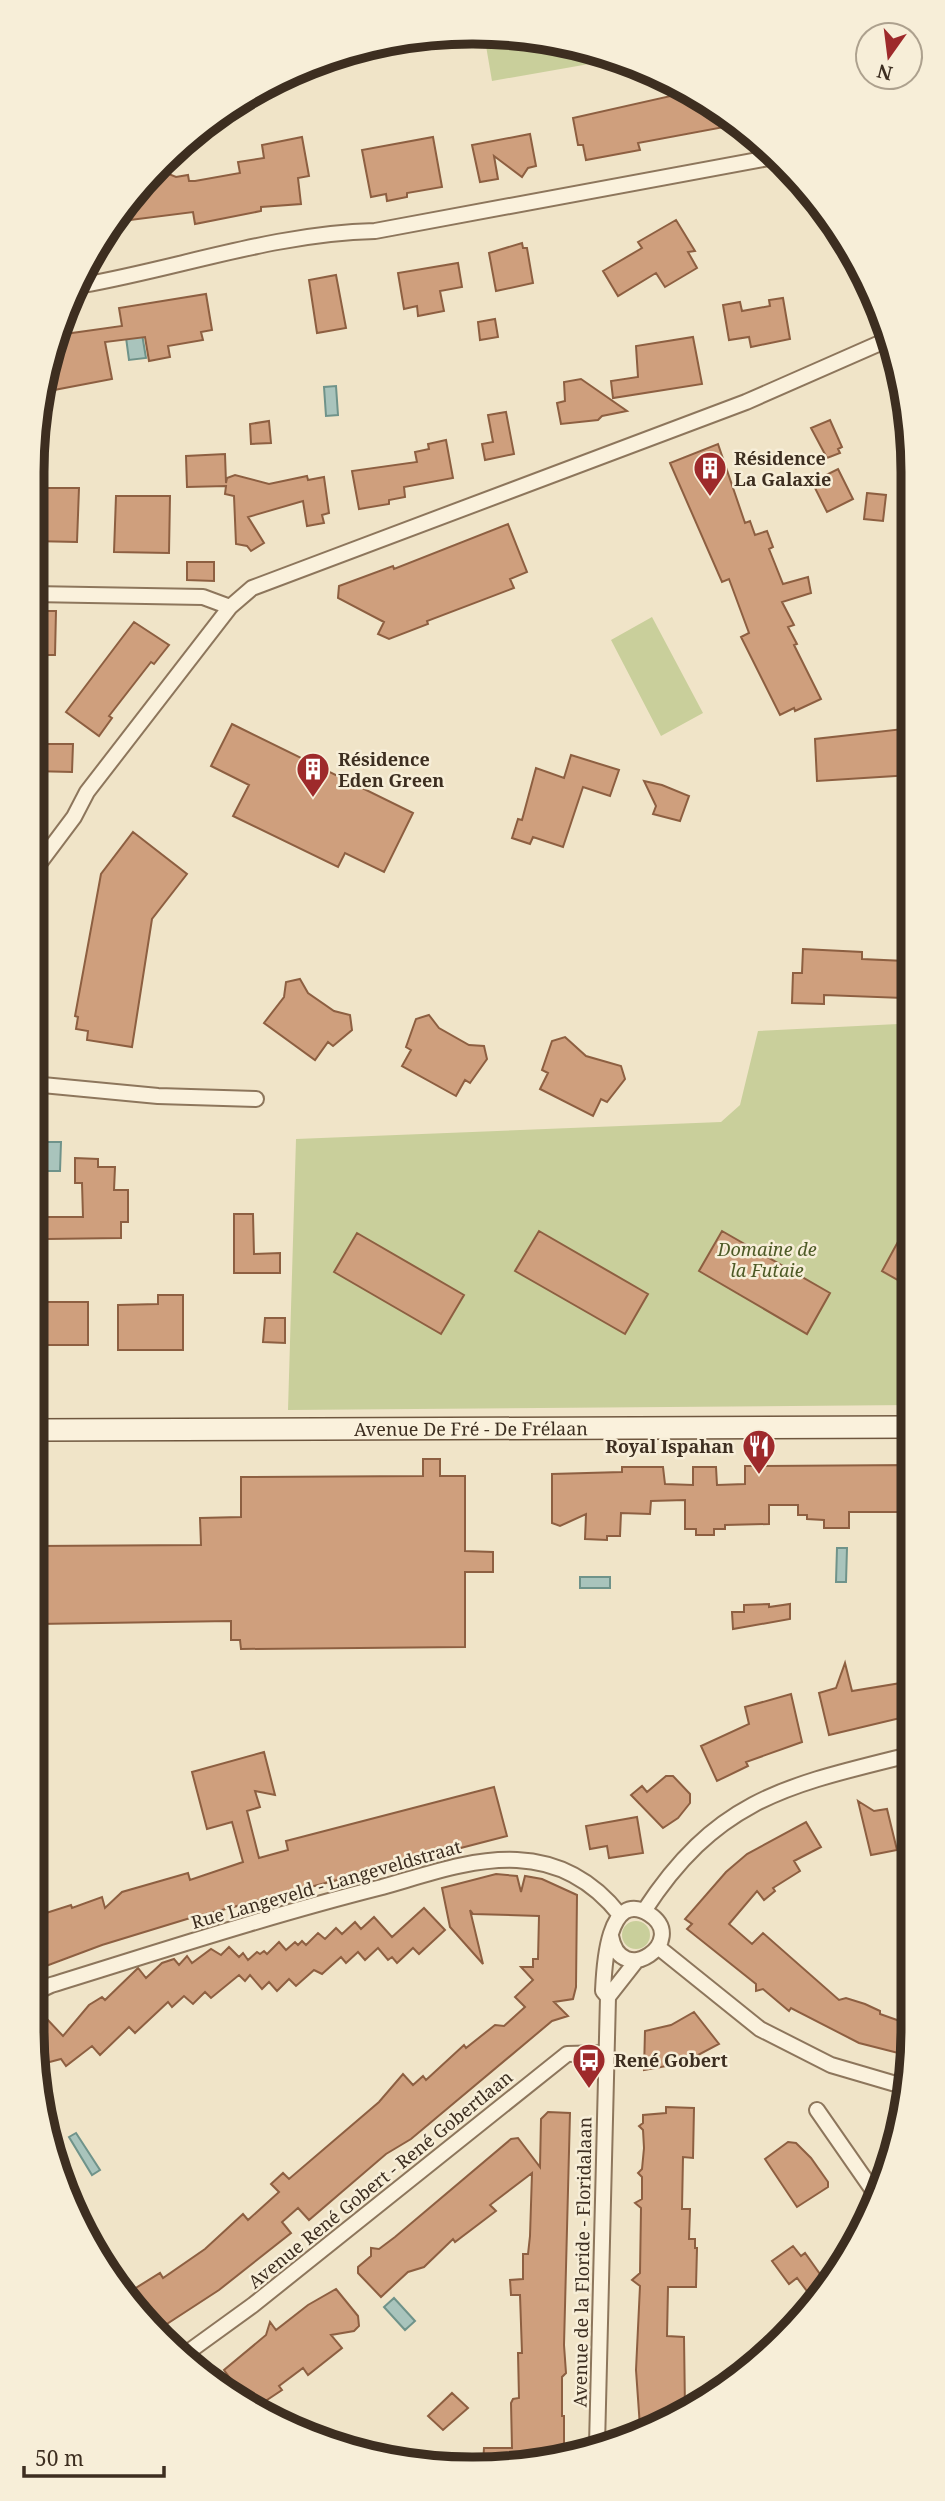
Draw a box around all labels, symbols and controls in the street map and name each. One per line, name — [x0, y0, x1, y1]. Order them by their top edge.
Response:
north arrow — [854, 21, 924, 91]
text: N — [874, 58, 895, 87]
place label: Résidence La Galaxie — [734, 446, 831, 491]
building icon: Résidence La Galaxie — [691, 449, 729, 498]
place label: Résidence Eden Green — [338, 747, 444, 792]
building icon: Résidence Eden Green — [294, 750, 332, 799]
park label: Domaine de la Futaie — [716, 1237, 817, 1282]
street label: Avenue De Fré - De Frélaan — [354, 1416, 588, 1441]
restaurant icon: Royal Ispahan — [740, 1427, 778, 1476]
place label: Royal Ispahan — [605, 1434, 734, 1458]
street label: Rue Langeveld - Langeveldstraat — [188, 1834, 464, 1934]
bus stop icon: René Gobert — [570, 2041, 608, 2090]
place label: René Gobert — [614, 2048, 728, 2072]
street label: Avenue René Gobert - René Gobertlaan — [243, 2064, 517, 2293]
street label: Avenue de la Floride - Floridalaan — [567, 2116, 597, 2408]
scale bar — [24, 2434, 164, 2478]
text: 50 m — [35, 2444, 84, 2472]

